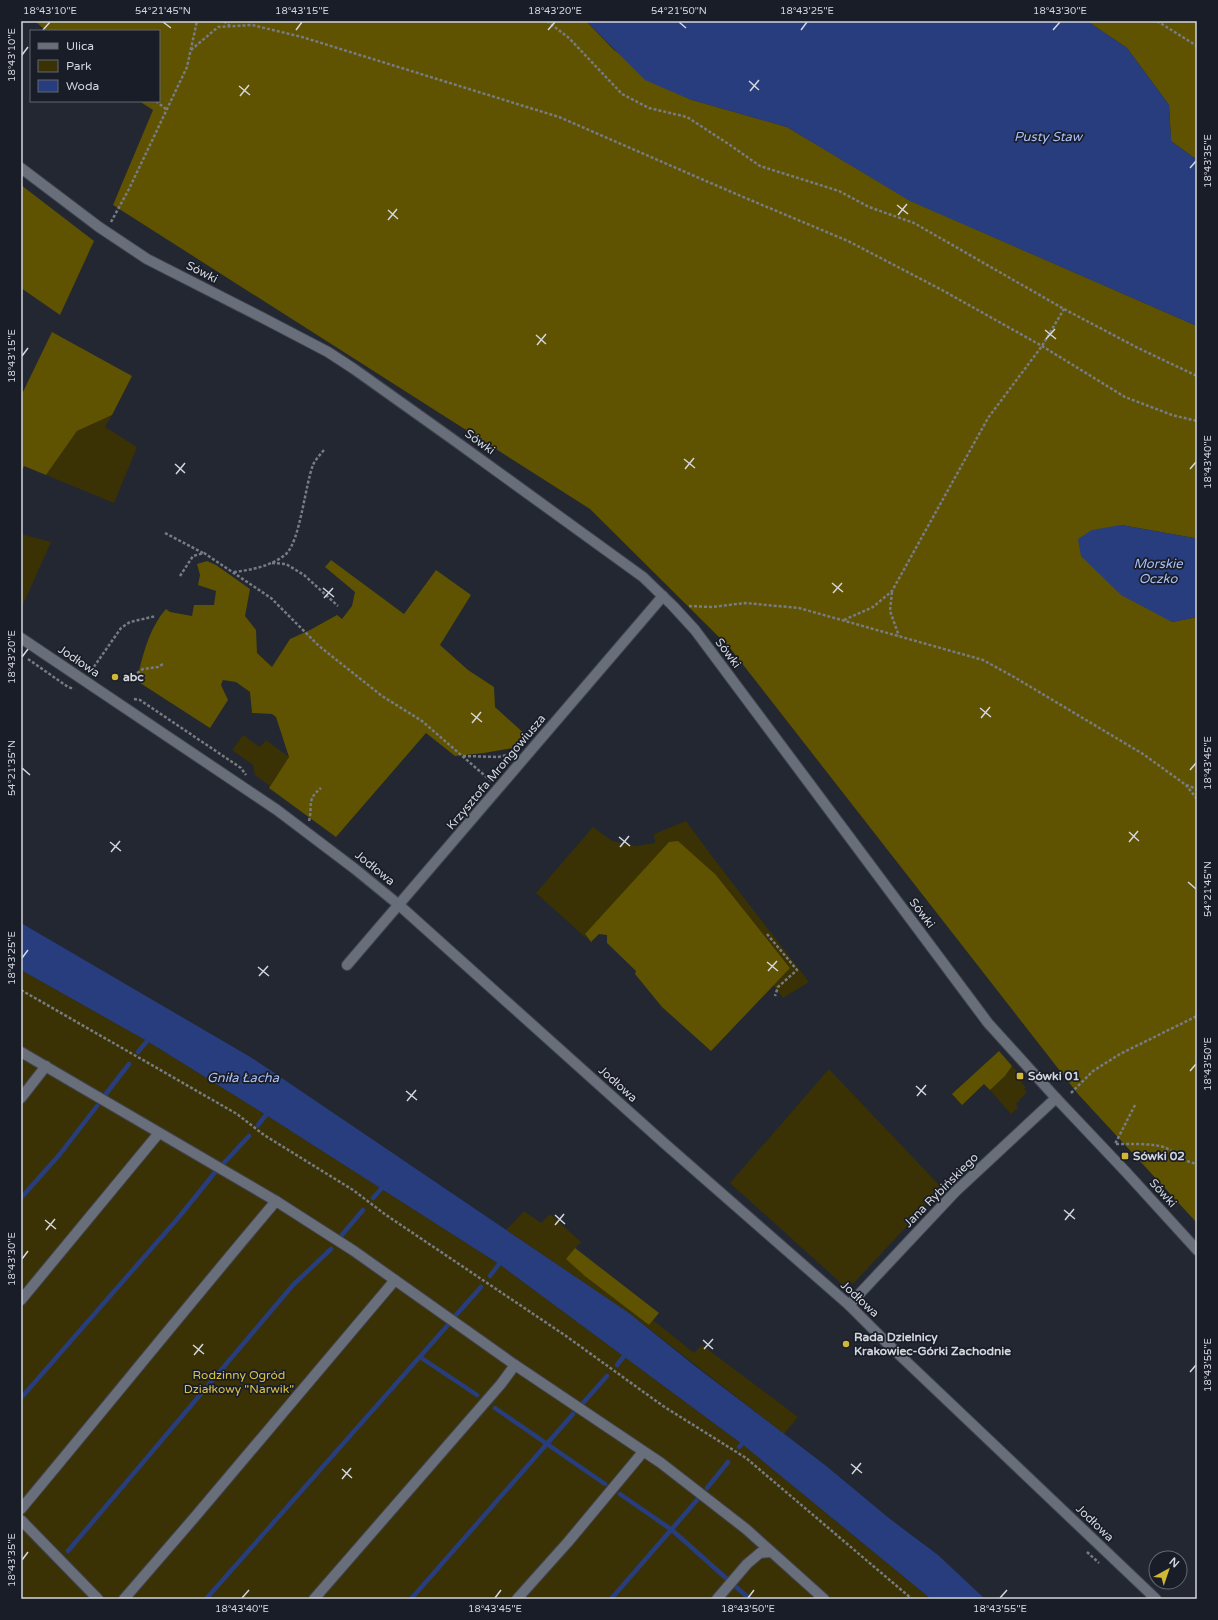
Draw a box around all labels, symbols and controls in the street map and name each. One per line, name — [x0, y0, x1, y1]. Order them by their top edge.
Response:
text: 18°43'10"E — [23, 5, 77, 17]
text: 54°21'45"N — [135, 5, 191, 17]
text: 18°43'15"E — [275, 5, 329, 17]
text: 18°43'20"E — [528, 5, 582, 17]
text: 54°21'50"N — [651, 5, 707, 17]
text: 18°43'25"E — [780, 5, 834, 17]
text: 18°43'30"E — [1033, 5, 1087, 17]
text: 18°43'10"E — [6, 28, 18, 82]
legend — [30, 30, 160, 102]
text: Ulica — [66, 39, 94, 53]
text: Park — [66, 59, 92, 73]
text: Woda — [66, 79, 99, 93]
water label: Pusty Staw — [1014, 129, 1084, 145]
text: 18°43'35"E — [1202, 134, 1214, 188]
street label: Sówki — [184, 258, 220, 286]
text: 18°43'15"E — [6, 329, 18, 383]
street label: Sówki — [462, 426, 498, 458]
text: 18°43'40"E — [1202, 435, 1214, 489]
water label: Morskie Oczko — [1133, 556, 1183, 587]
text: 18°43'20"E — [6, 630, 18, 684]
street label: Sówki — [712, 635, 744, 671]
street label: Jodłowa — [56, 642, 102, 680]
place label: abc — [123, 670, 144, 684]
marker: abc — [110, 672, 120, 682]
street label: Krzysztofa Mrongowiusza — [444, 711, 548, 833]
text: 18°43'45"E — [1202, 736, 1214, 790]
text: 54°21'35"N — [6, 740, 18, 796]
street label: Jodłowa — [352, 848, 398, 888]
text: 54°21'45"N — [1202, 861, 1214, 917]
street label: Sówki — [906, 895, 938, 931]
text: 18°43'25"E — [6, 931, 18, 985]
text: 18°43'50"E — [1202, 1037, 1214, 1091]
street label: Jodłowa — [596, 1063, 640, 1105]
place label: Sówki 01 — [1028, 1069, 1080, 1083]
water label: Gniła Łacha — [207, 1070, 280, 1086]
marker: Sówki 01 — [1015, 1071, 1025, 1081]
place label: Sówki 02 — [1133, 1149, 1185, 1163]
street label: Jana Rybińskiego — [901, 1150, 981, 1230]
marker: Sówki 02 — [1120, 1151, 1130, 1161]
street label: Sówki — [1147, 1176, 1179, 1210]
text: 18°43'30"E — [6, 1232, 18, 1286]
street label: Jodłowa — [838, 1278, 882, 1320]
place label: Rada Dzielnicy Krakowiec-Górki Zachodnie — [854, 1330, 1011, 1358]
text: 18°43'55"E — [1202, 1338, 1214, 1392]
marker: Rada Dzielnicy Krakowiec-Górki Zachodnie — [841, 1339, 851, 1349]
park label: Rodzinny Ogród Działkowy "Narwik" — [184, 1368, 294, 1396]
street label: Jodłowa — [1073, 1502, 1117, 1544]
text: 18°43'35"E — [6, 1533, 18, 1587]
north arrow — [1148, 1550, 1188, 1590]
text: N — [1167, 1555, 1182, 1571]
text: 18°43'40"E — [215, 1603, 269, 1615]
text: 18°43'45"E — [468, 1603, 522, 1615]
text: 18°43'50"E — [721, 1603, 775, 1615]
text: 18°43'55"E — [973, 1603, 1027, 1615]

